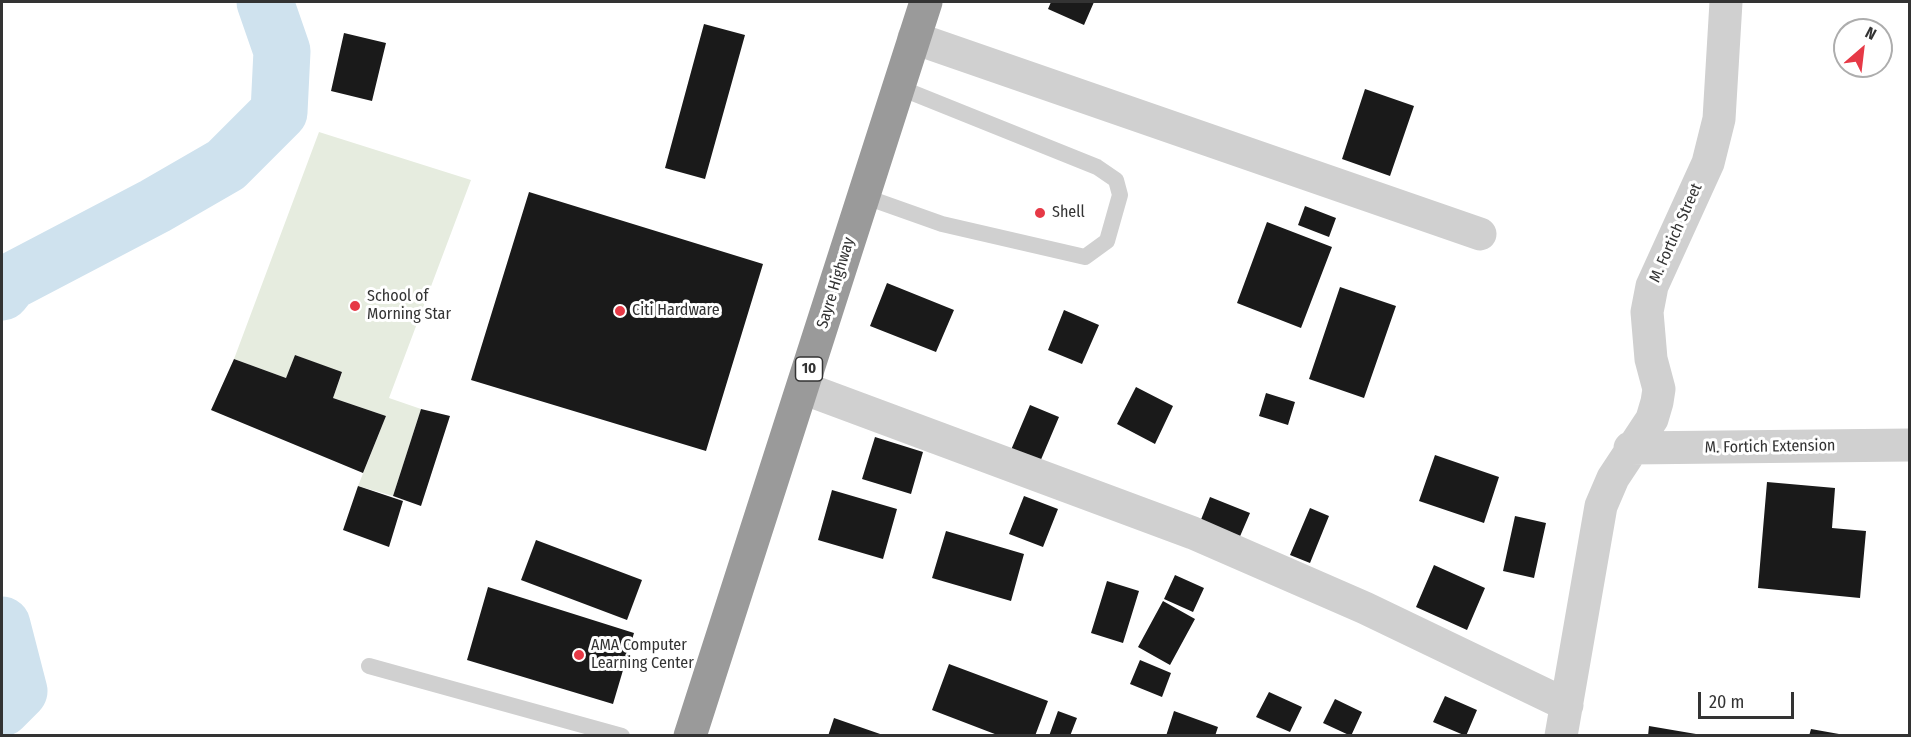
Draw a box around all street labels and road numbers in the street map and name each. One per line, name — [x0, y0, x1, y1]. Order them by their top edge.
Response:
street label: M. Fortich Street — [1646, 180, 1706, 286]
street label: Sayre Highway — [813, 235, 859, 331]
road number: 10 — [796, 357, 822, 381]
street label: M. Fortich Extension — [1704, 436, 1836, 458]

